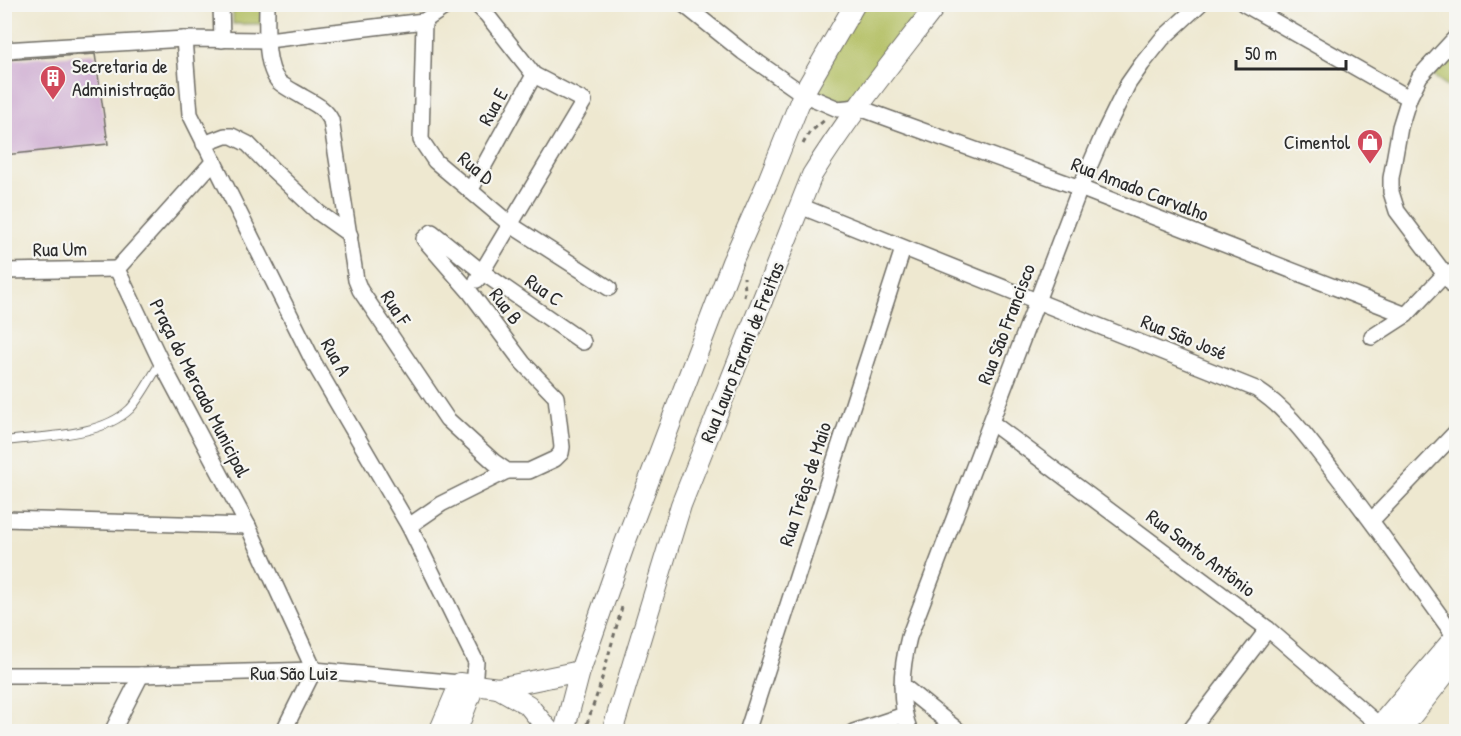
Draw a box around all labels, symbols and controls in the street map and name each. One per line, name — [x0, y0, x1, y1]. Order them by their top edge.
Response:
scale bar — [1236, 33, 1346, 71]
text: 50 m — [1245, 41, 1277, 66]
place label: Secretaria de Administração — [72, 52, 175, 102]
building icon: Secretaria de Administração — [38, 63, 68, 101]
street label: Rua E — [471, 83, 514, 130]
shop icon: Cimentol — [1355, 127, 1385, 165]
place label: Cimentol — [1284, 128, 1351, 155]
street label: Rua D — [453, 145, 500, 191]
street label: Rua Amado Carvalho — [1068, 150, 1213, 227]
street label: Rua Um — [33, 235, 87, 262]
street label: Rua Lauro Farani de Freitas — [693, 257, 790, 446]
street label: Rua São Francisco — [970, 260, 1041, 388]
street label: Rua C — [520, 267, 569, 312]
street label: Rua B — [484, 282, 529, 330]
street label: Rua F — [375, 285, 418, 331]
street label: Praça do Mercado Municipal — [144, 294, 257, 482]
street label: Rua São José — [1137, 307, 1231, 366]
street label: Rua A — [315, 333, 358, 381]
street label: Rua Trêqs de Maio — [772, 418, 837, 549]
street label: Rua Santo Antônio — [1141, 503, 1262, 603]
street label: Rua São Luiz — [250, 659, 338, 686]

